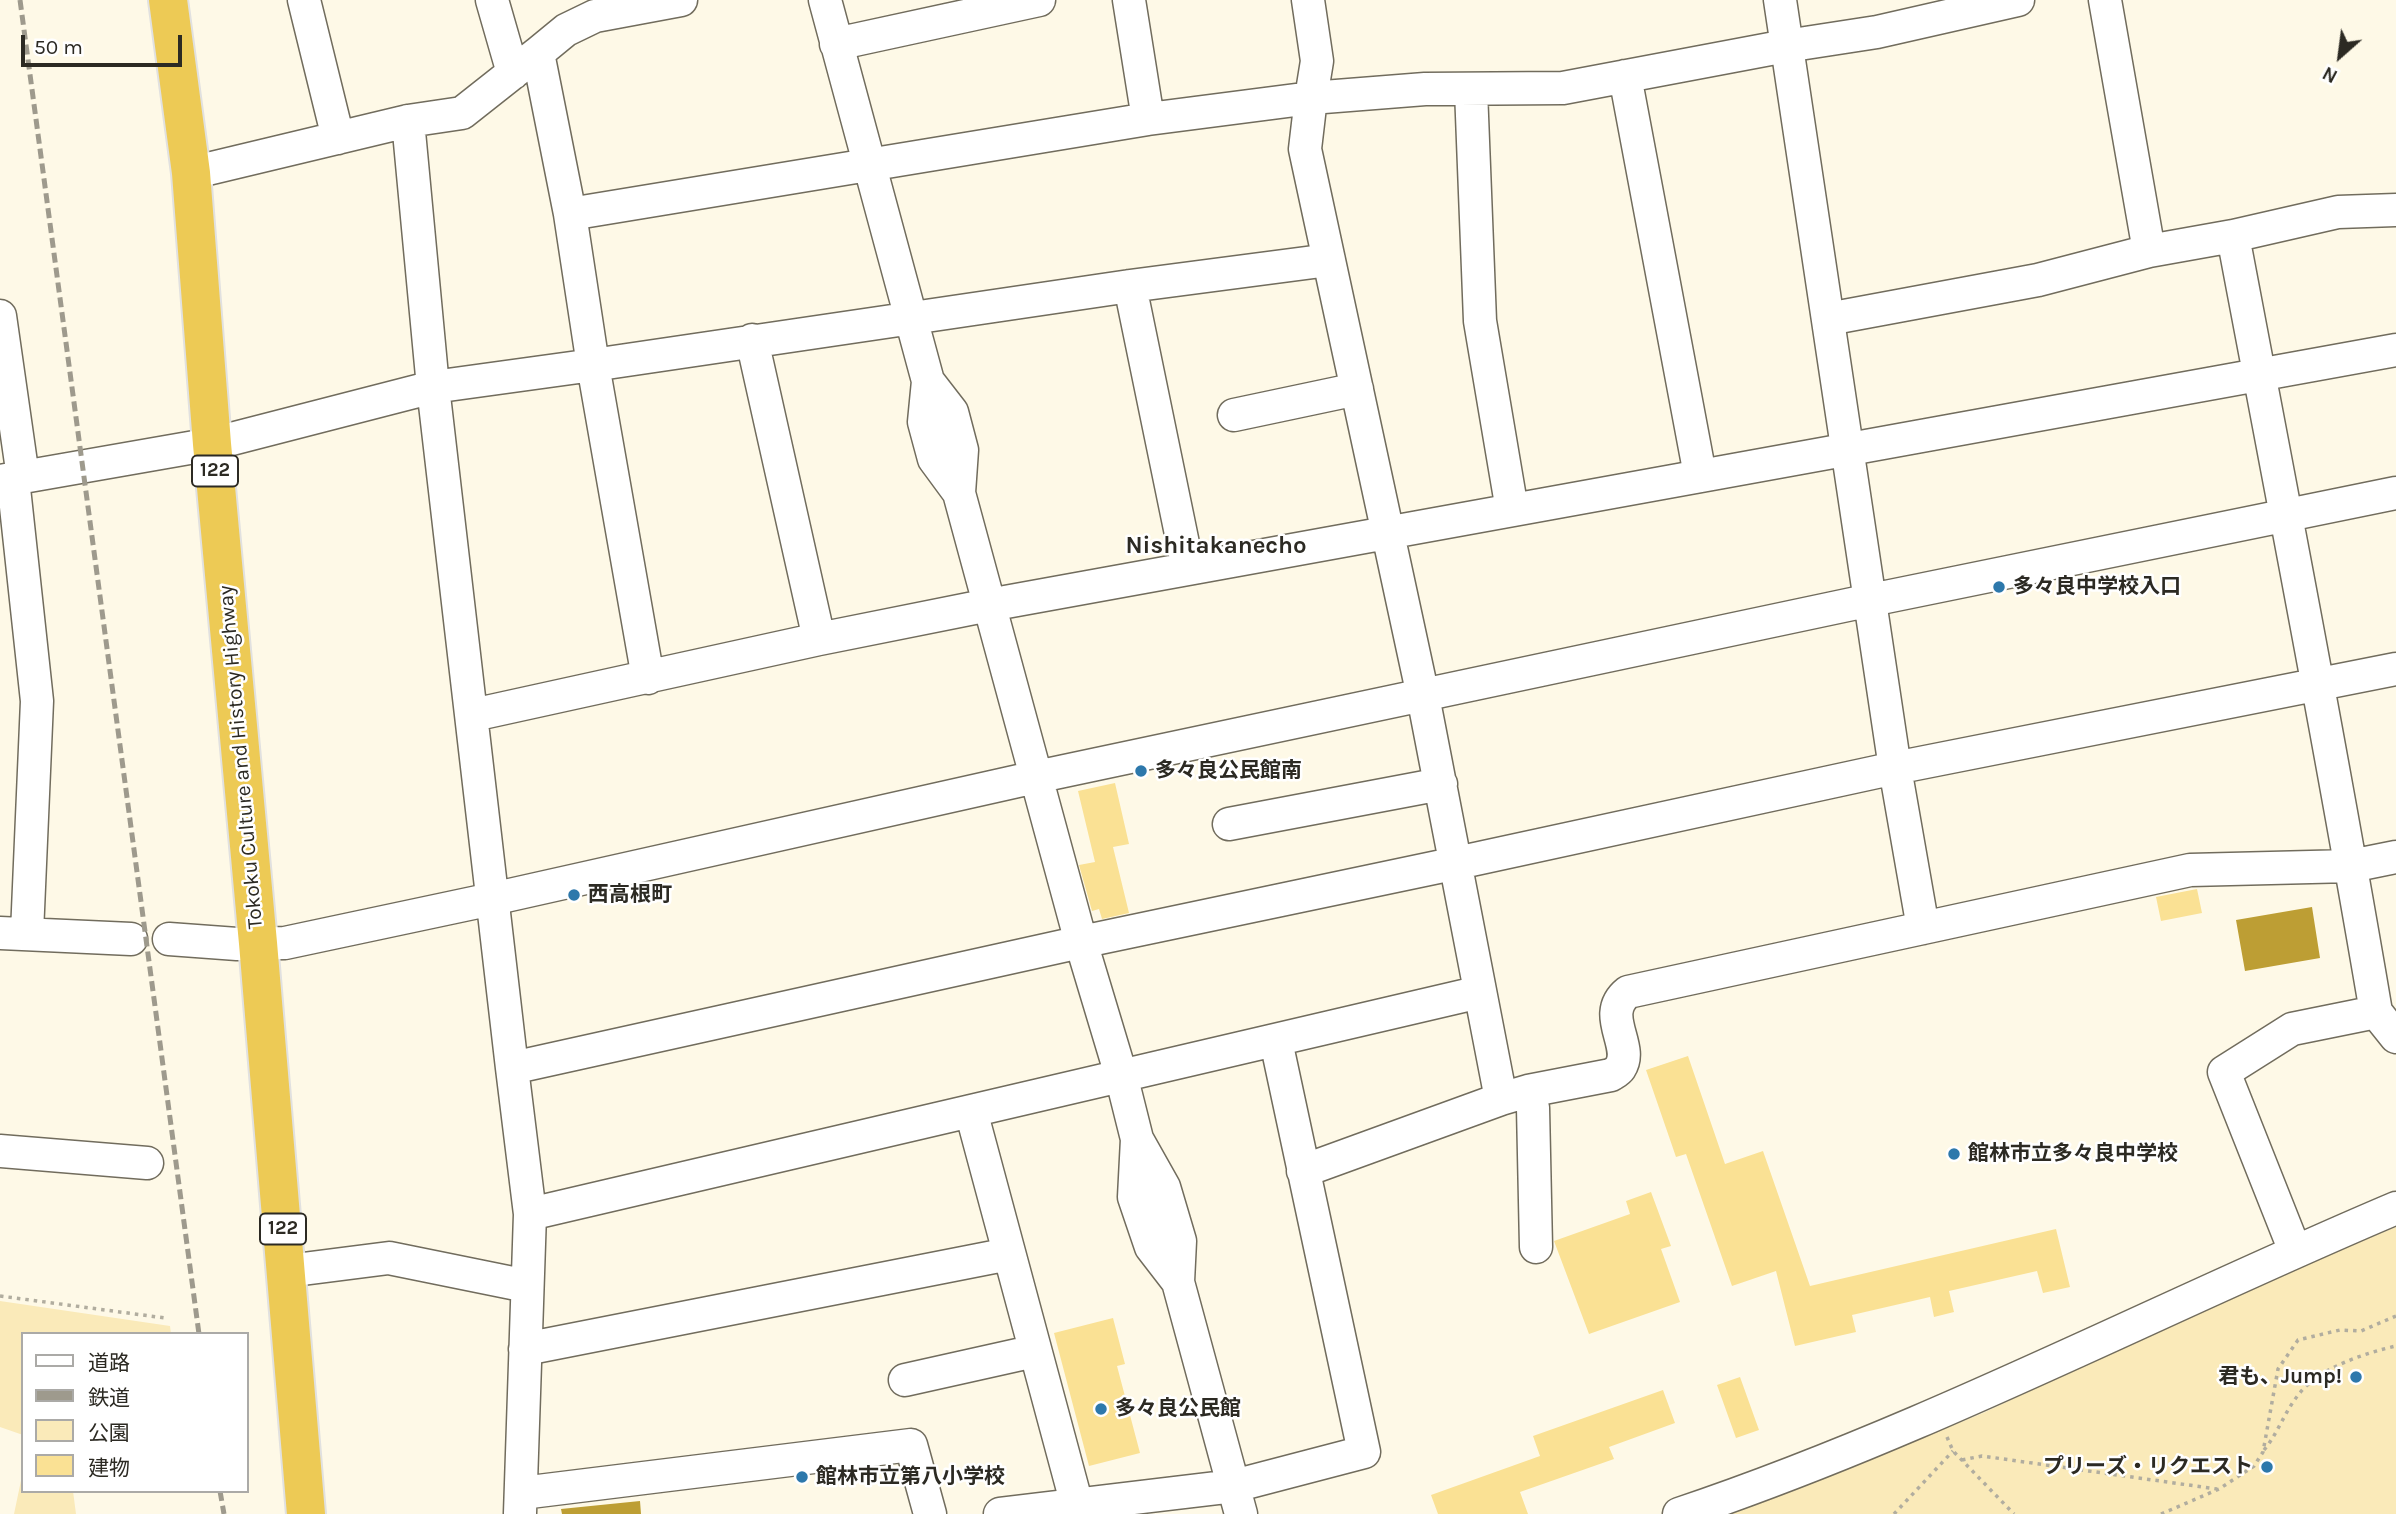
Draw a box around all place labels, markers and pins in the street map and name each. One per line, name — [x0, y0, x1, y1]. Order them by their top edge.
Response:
place label: 多々良中学校入口 — [2013, 574, 2181, 600]
marker: 多々良中学校入口 — [1991, 579, 2007, 595]
place label: 多々良公民館南 — [1155, 758, 1302, 784]
marker: 多々良公民館南 — [1133, 763, 1149, 779]
place label: 西高根町 — [588, 882, 672, 908]
marker: 西高根町 — [566, 887, 582, 903]
place label: 館林市立多々良中学校 — [1968, 1141, 2178, 1167]
marker: 館林市立多々良中学校 — [1946, 1146, 1962, 1162]
place label: 君も、Jump! — [2218, 1364, 2342, 1390]
marker: 君も、Jump! — [2348, 1369, 2364, 1385]
place label: 多々良公民館 — [1115, 1396, 1241, 1422]
marker: 多々良公民館 — [1093, 1401, 1109, 1417]
place label: プリーズ・リクエスト — [2043, 1454, 2253, 1480]
marker: プリーズ・リクエスト — [2259, 1459, 2275, 1475]
place label: 館林市立第八小学校 — [816, 1464, 1005, 1490]
marker: 館林市立第八小学校 — [794, 1469, 810, 1485]

